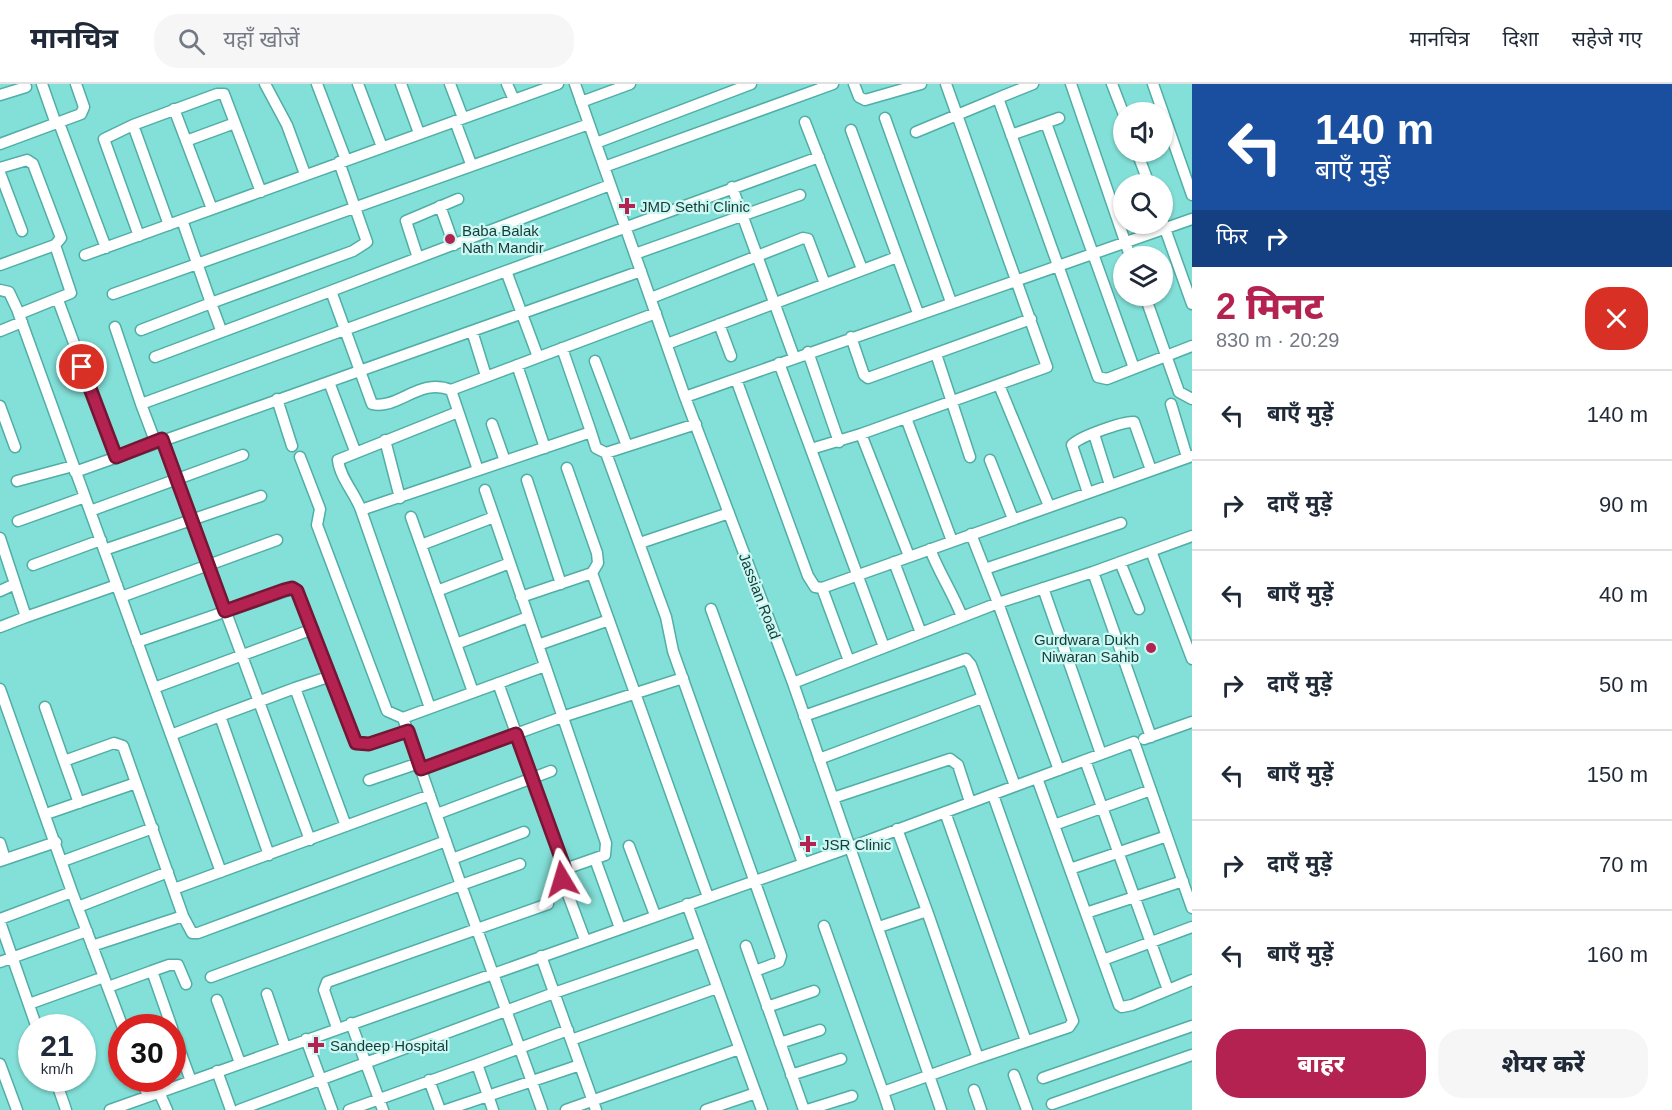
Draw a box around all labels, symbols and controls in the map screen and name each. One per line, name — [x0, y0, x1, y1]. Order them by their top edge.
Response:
search box — [154, 14, 574, 68]
text: मानचित्र — [30, 23, 118, 54]
icon: search — [175, 25, 208, 58]
text: यहाँ खोजें — [223, 27, 300, 52]
text: मानचित्र — [1409, 27, 1469, 50]
text: दिशा — [1502, 27, 1539, 50]
text: सहेजे गए — [1572, 27, 1642, 50]
map controls — [1113, 102, 1173, 306]
button: sound — [1113, 102, 1173, 162]
text: 140 m — [1315, 106, 1434, 153]
icon: left — [1216, 108, 1294, 186]
text: बाएँ मुड़ें — [1315, 155, 1390, 185]
button: search — [1113, 174, 1173, 234]
marker: JMD Sethi Clinic — [618, 197, 636, 215]
place label: JMD Sethi Clinic — [640, 198, 751, 215]
place label: Baba Balak Nath Mandir — [462, 222, 544, 256]
icon: right — [1260, 222, 1293, 255]
text: फिर — [1216, 224, 1248, 249]
marker: Baba Balak Nath Mandir — [443, 232, 457, 246]
button: layers — [1113, 246, 1173, 306]
text: 2 मिनट — [1216, 286, 1324, 327]
button: close — [1585, 287, 1648, 350]
text: 830 m · 20:29 — [1216, 329, 1339, 351]
pin — [56, 341, 107, 392]
icon: arrive — [65, 350, 98, 383]
icon: left — [1216, 399, 1249, 432]
text: बाएँ मुड़ें — [1267, 401, 1333, 426]
text: 140 m — [1587, 402, 1648, 427]
icon: right — [1216, 489, 1249, 522]
text: दाएँ मुड़ें — [1267, 491, 1332, 516]
text: 90 m — [1599, 492, 1648, 517]
street label: Jassian Road — [736, 551, 784, 641]
icon: left — [1216, 579, 1249, 612]
text: बाएँ मुड़ें — [1267, 581, 1333, 606]
text: 40 m — [1599, 582, 1648, 607]
place label: Gurdwara Dukh Niwaran Sahib — [1034, 631, 1139, 665]
marker: Gurdwara Dukh Niwaran Sahib — [1144, 641, 1158, 655]
icon: right — [1216, 669, 1249, 702]
text: दाएँ मुड़ें — [1267, 671, 1332, 696]
text: 50 m — [1599, 672, 1648, 697]
icon: left — [1216, 759, 1249, 792]
text: बाएँ मुड़ें — [1267, 761, 1333, 786]
text: 150 m — [1587, 762, 1648, 787]
marker: JSR Clinic — [799, 835, 817, 853]
place label: JSR Clinic — [822, 836, 892, 853]
position arrow — [530, 847, 594, 911]
icon: right — [1216, 849, 1249, 882]
text: दाएँ मुड़ें — [1267, 851, 1332, 876]
text: 70 m — [1599, 852, 1648, 877]
icon: left — [1216, 939, 1249, 972]
text: बाएँ मुड़ें — [1267, 941, 1333, 966]
text: 160 m — [1587, 942, 1648, 967]
speed limit sign: 30 — [108, 1014, 186, 1092]
text: 21 — [40, 1029, 74, 1062]
button: बाहर — [1216, 1029, 1426, 1098]
button: शेयर करें — [1438, 1029, 1648, 1098]
marker: Sandeep Hospital — [307, 1036, 325, 1054]
place label: Sandeep Hospital — [330, 1037, 448, 1054]
text: km/h — [41, 1060, 73, 1077]

